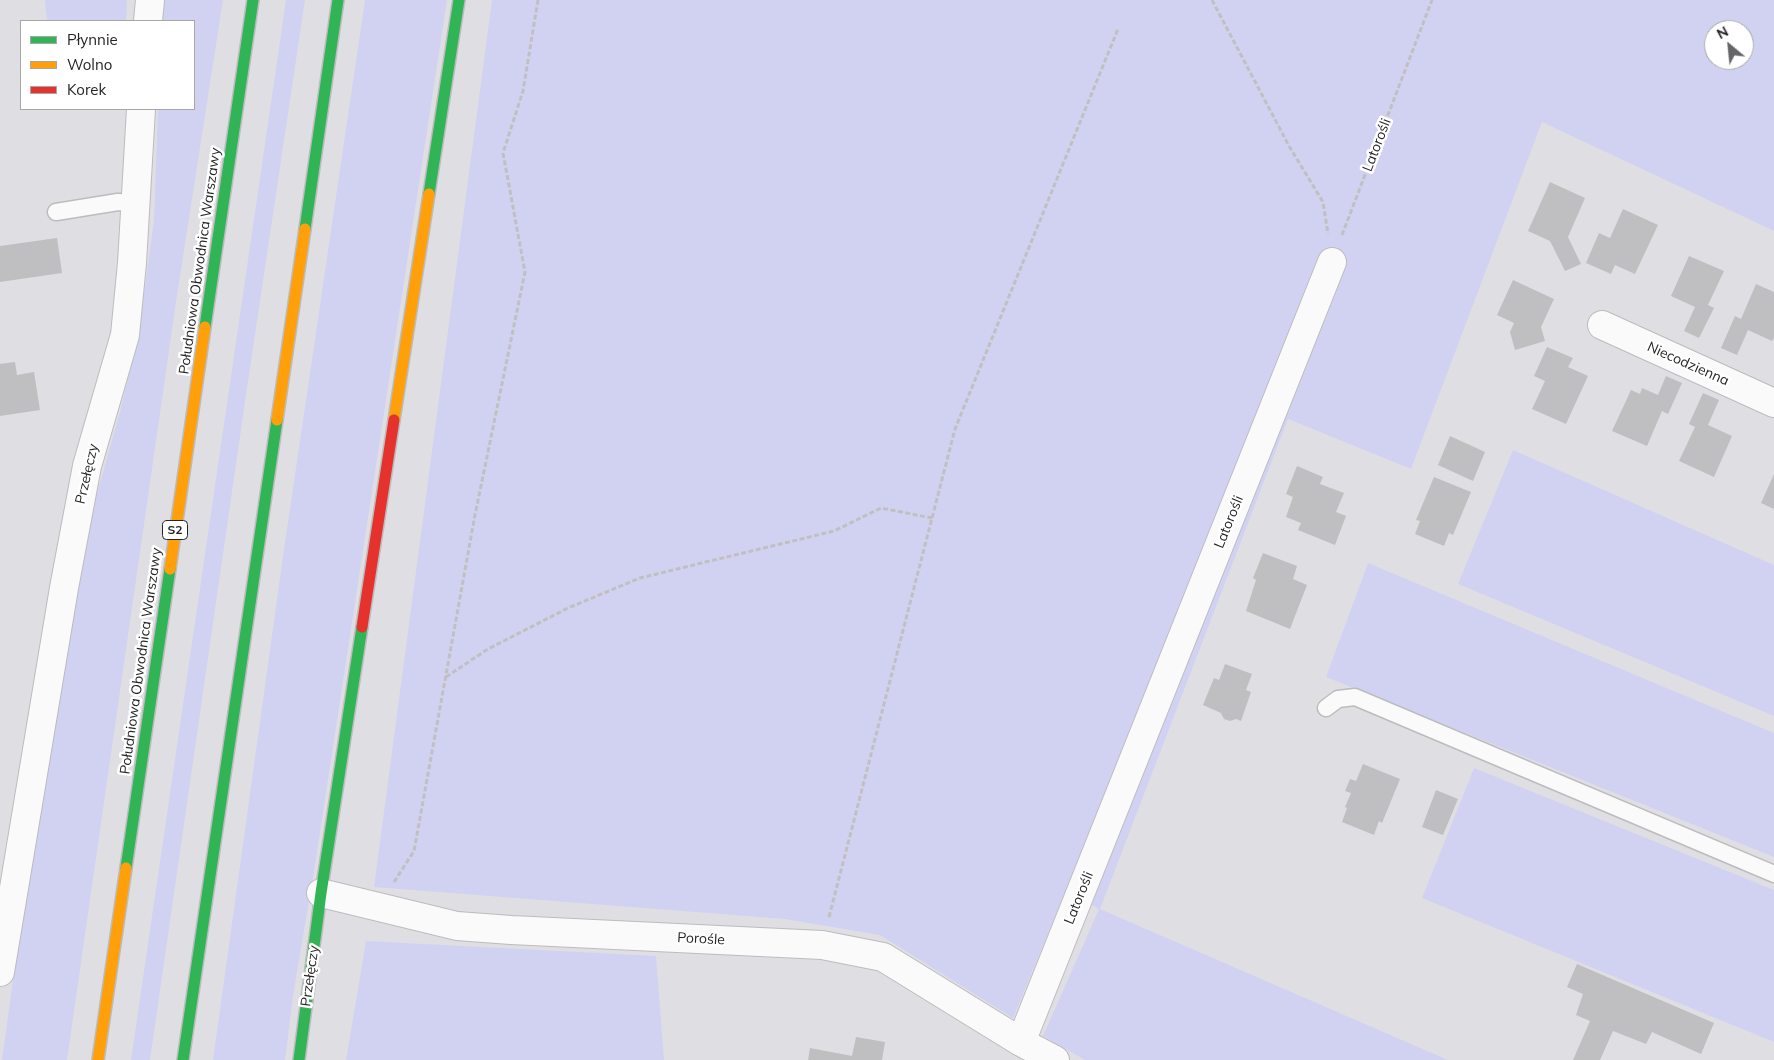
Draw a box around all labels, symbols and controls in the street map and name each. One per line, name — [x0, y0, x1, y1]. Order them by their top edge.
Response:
legend — [20, 20, 195, 110]
north arrow — [1704, 20, 1754, 70]
text: N — [1714, 22, 1731, 43]
text: Płynnie — [67, 30, 118, 49]
text: Wolno — [67, 55, 112, 74]
text: Korek — [67, 80, 106, 99]
street label: Latorośli — [1359, 116, 1395, 174]
street label: Południowa Obwodnica Warszawy — [176, 147, 224, 375]
street label: Niecodzienna — [1645, 339, 1731, 389]
street label: Przełęczy — [72, 442, 102, 506]
street label: Latorośli — [1211, 493, 1247, 551]
road number: S2 — [162, 520, 188, 540]
street label: Południowa Obwodnica Warszawy — [117, 547, 165, 775]
street label: Latorośli — [1061, 869, 1097, 927]
street label: Porośle — [677, 929, 725, 949]
street label: Przełęczy — [297, 944, 323, 1008]

